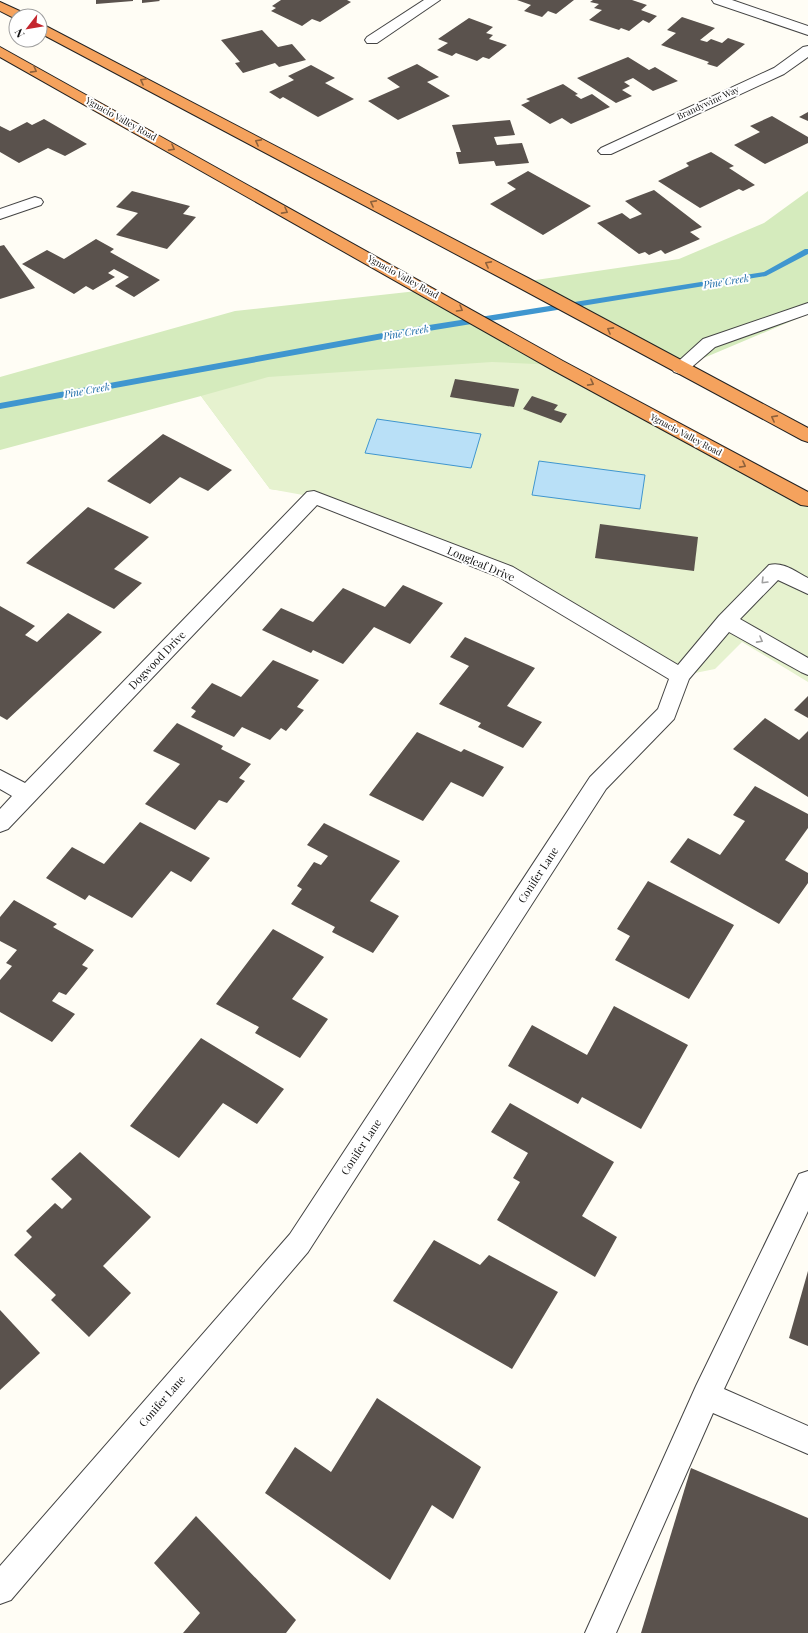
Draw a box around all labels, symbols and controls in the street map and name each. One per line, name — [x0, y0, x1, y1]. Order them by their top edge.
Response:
north arrow — [8, 8, 48, 48]
text: N — [10, 26, 27, 41]
one-way arrow — [30, 66, 37, 73]
one-way arrow — [140, 79, 147, 86]
street label: Brandywine Way — [675, 82, 741, 122]
street label: Ygnacio Valley Road — [83, 93, 160, 143]
one-way arrow — [255, 139, 262, 147]
one-way arrow — [168, 143, 175, 150]
one-way arrow — [370, 200, 377, 208]
one-way arrow — [281, 207, 288, 214]
street label: Ygnacio Valley Road — [365, 251, 442, 301]
one-way arrow — [485, 261, 492, 268]
water label: Pine Creek — [701, 270, 750, 292]
one-way arrow — [456, 305, 463, 312]
water label: Pine Creek — [381, 321, 430, 343]
one-way arrow — [607, 327, 614, 335]
one-way arrow — [587, 378, 594, 386]
water label: Pine Creek — [62, 379, 111, 401]
street label: Ygnacio Valley Road — [648, 410, 725, 458]
one-way arrow — [770, 415, 778, 423]
one-way arrow — [738, 460, 746, 468]
street label: Longleaf Drive — [445, 543, 518, 585]
one-way arrow — [761, 576, 769, 584]
street label: Dogwood Drive — [125, 627, 189, 692]
one-way arrow — [756, 635, 763, 642]
street label: Conifer Lane — [514, 843, 562, 906]
street label: Conifer Lane — [337, 1115, 385, 1178]
street label: Conifer Lane — [135, 1371, 189, 1430]

